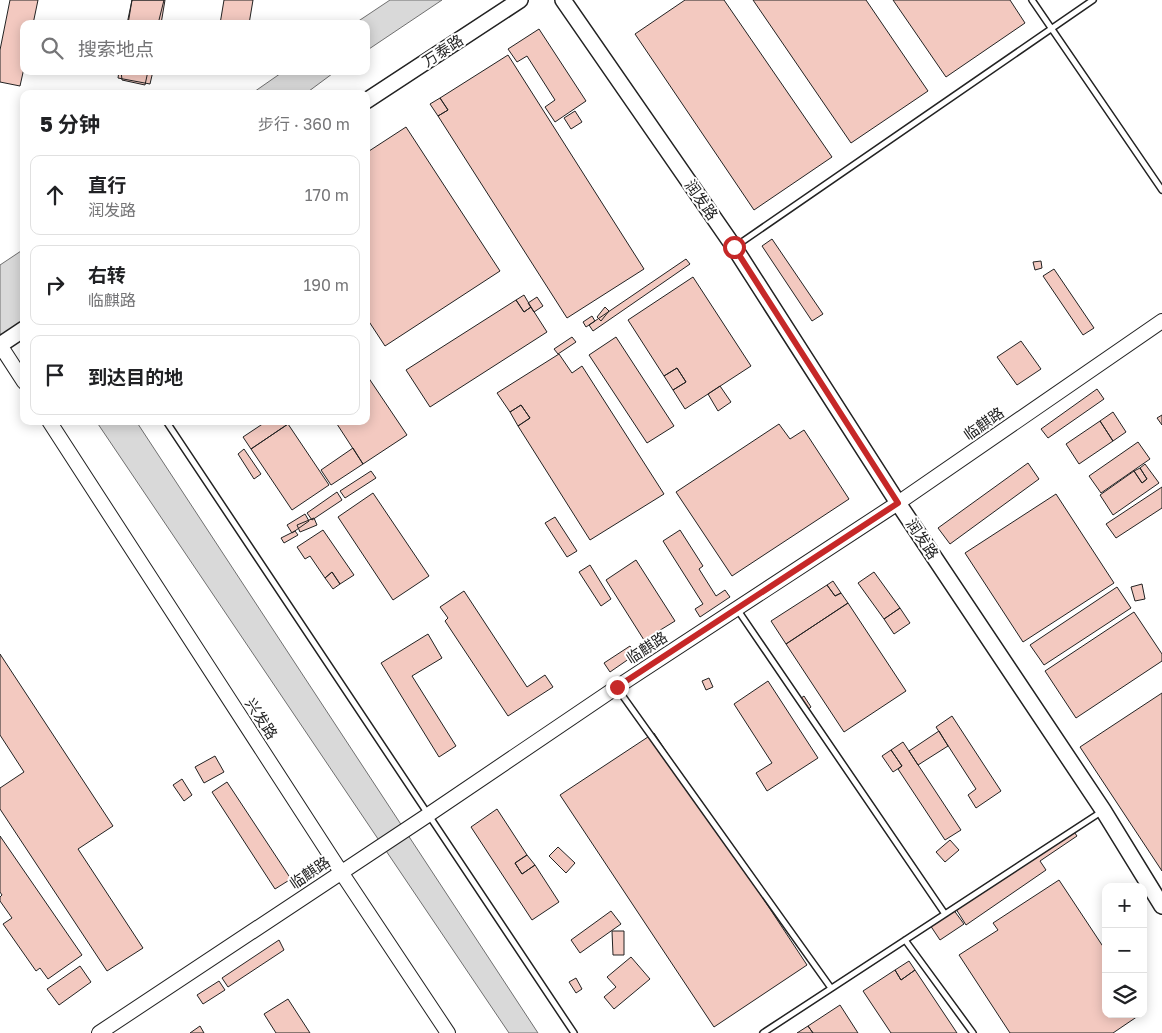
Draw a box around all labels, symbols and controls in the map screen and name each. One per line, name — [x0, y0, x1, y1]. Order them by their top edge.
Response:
search box — [20, 20, 370, 75]
street label: 万泰路 — [419, 30, 466, 70]
icon: search — [38, 34, 66, 62]
text: 搜索地点 — [78, 37, 154, 60]
text: 5 分钟 — [40, 111, 100, 137]
text: 步行 · 360 m — [258, 114, 350, 134]
text: 直行 — [88, 173, 126, 196]
street label: 润发路 — [682, 176, 722, 223]
icon: ahead — [41, 181, 69, 209]
text: 170 m — [305, 185, 349, 205]
text: 润发路 — [88, 200, 136, 220]
route start — [723, 236, 746, 259]
text: 右转 — [88, 263, 126, 286]
icon: right — [41, 271, 69, 299]
text: 190 m — [303, 275, 349, 295]
text: 临麒路 — [88, 290, 136, 310]
icon: arrive — [41, 361, 69, 389]
text: 到达目的地 — [88, 365, 183, 388]
street label: 临麒路 — [960, 403, 1007, 443]
street label: 润发路 — [903, 515, 943, 562]
street label: 临麒路 — [623, 627, 670, 667]
route end — [606, 676, 629, 699]
street label: 兴发路 — [242, 695, 282, 742]
street label: 临麒路 — [286, 852, 333, 892]
map controls — [1102, 883, 1147, 1018]
button: + — [1102, 883, 1147, 928]
button: − — [1102, 928, 1147, 973]
button: layers — [1102, 973, 1147, 1018]

